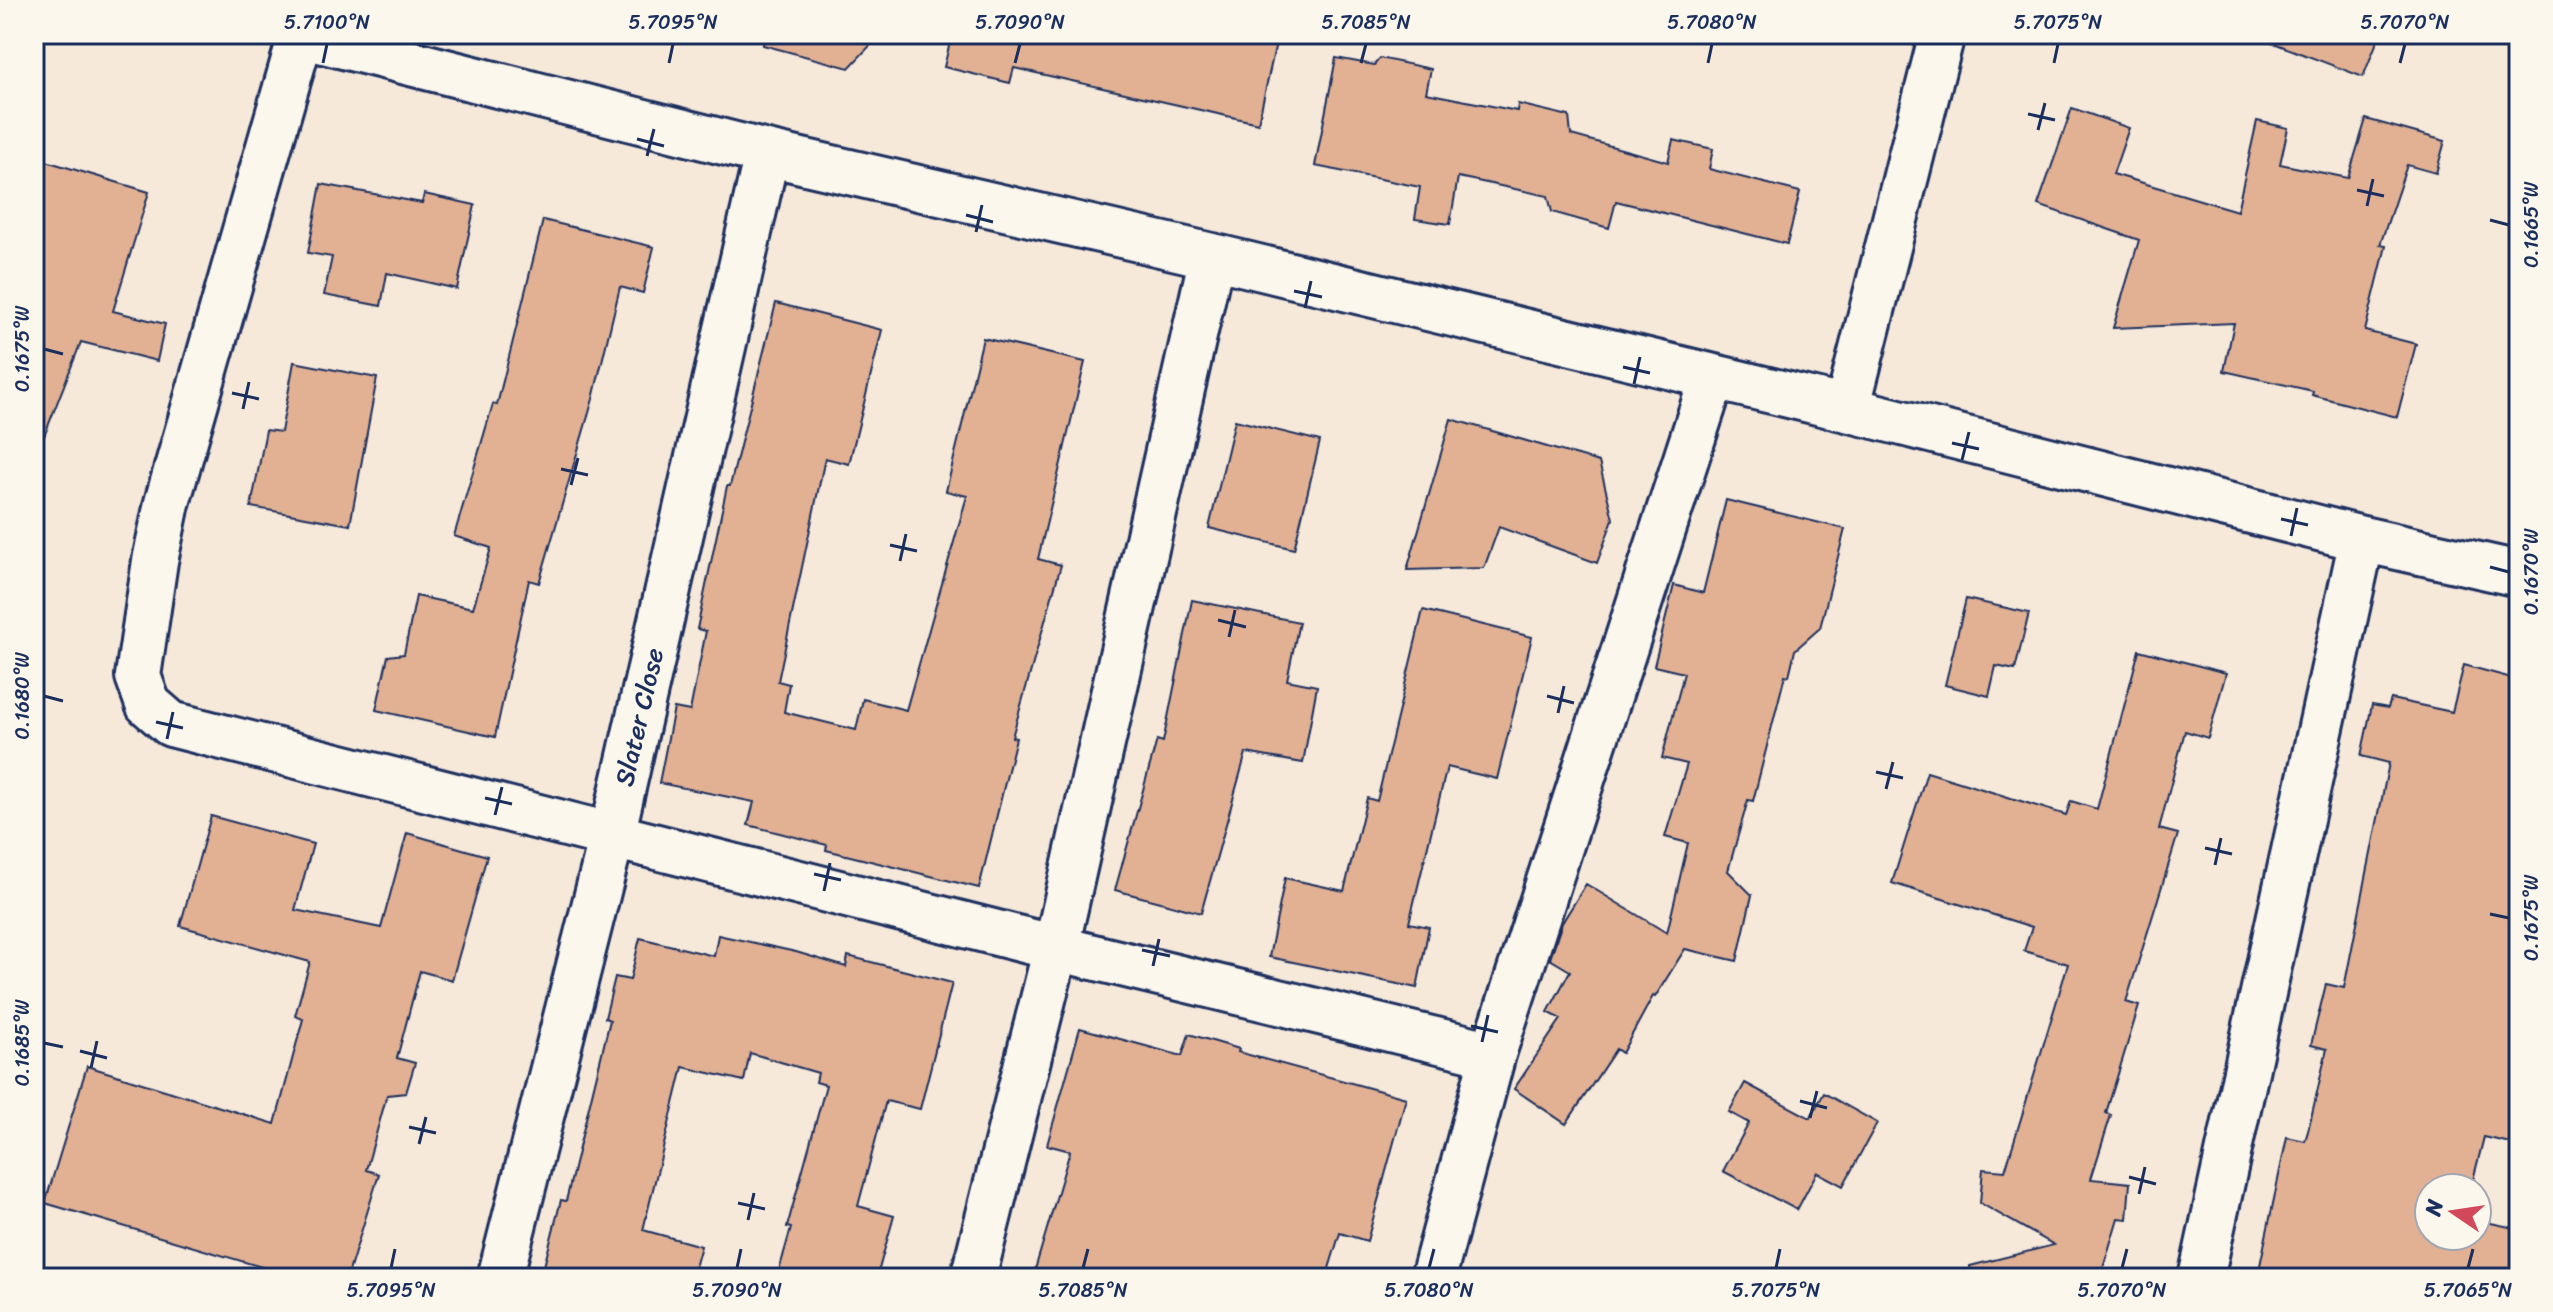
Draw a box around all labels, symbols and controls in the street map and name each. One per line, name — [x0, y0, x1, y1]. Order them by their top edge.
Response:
text: 5.7100°N — [284, 5, 370, 40]
text: 5.7095°N — [628, 5, 718, 40]
text: 5.7090°N — [975, 5, 1065, 40]
text: 5.7085°N — [1321, 5, 1411, 40]
text: 5.7080°N — [1667, 5, 1757, 40]
text: 5.7075°N — [2014, 5, 2102, 40]
text: 5.7070°N — [2361, 5, 2450, 40]
text: 0.1665°W — [2514, 181, 2549, 268]
text: 0.1675°W — [5, 305, 40, 392]
text: 0.1670°W — [2514, 528, 2549, 615]
street label: Slater Close — [601, 643, 677, 791]
text: 0.1680°W — [5, 652, 40, 740]
text: 0.1675°W — [2514, 874, 2549, 961]
text: 0.1685°W — [5, 999, 40, 1086]
north arrow — [2413, 1172, 2493, 1252]
text: N — [2413, 1195, 2455, 1220]
text: 5.7095°N — [346, 1273, 436, 1308]
text: 5.7090°N — [692, 1273, 782, 1308]
text: 5.7085°N — [1038, 1273, 1128, 1308]
text: 5.7080°N — [1384, 1273, 1474, 1308]
text: 5.7075°N — [1732, 1273, 1820, 1308]
text: 5.7070°N — [2078, 1273, 2167, 1308]
text: 5.7065°N — [2424, 1273, 2512, 1308]

